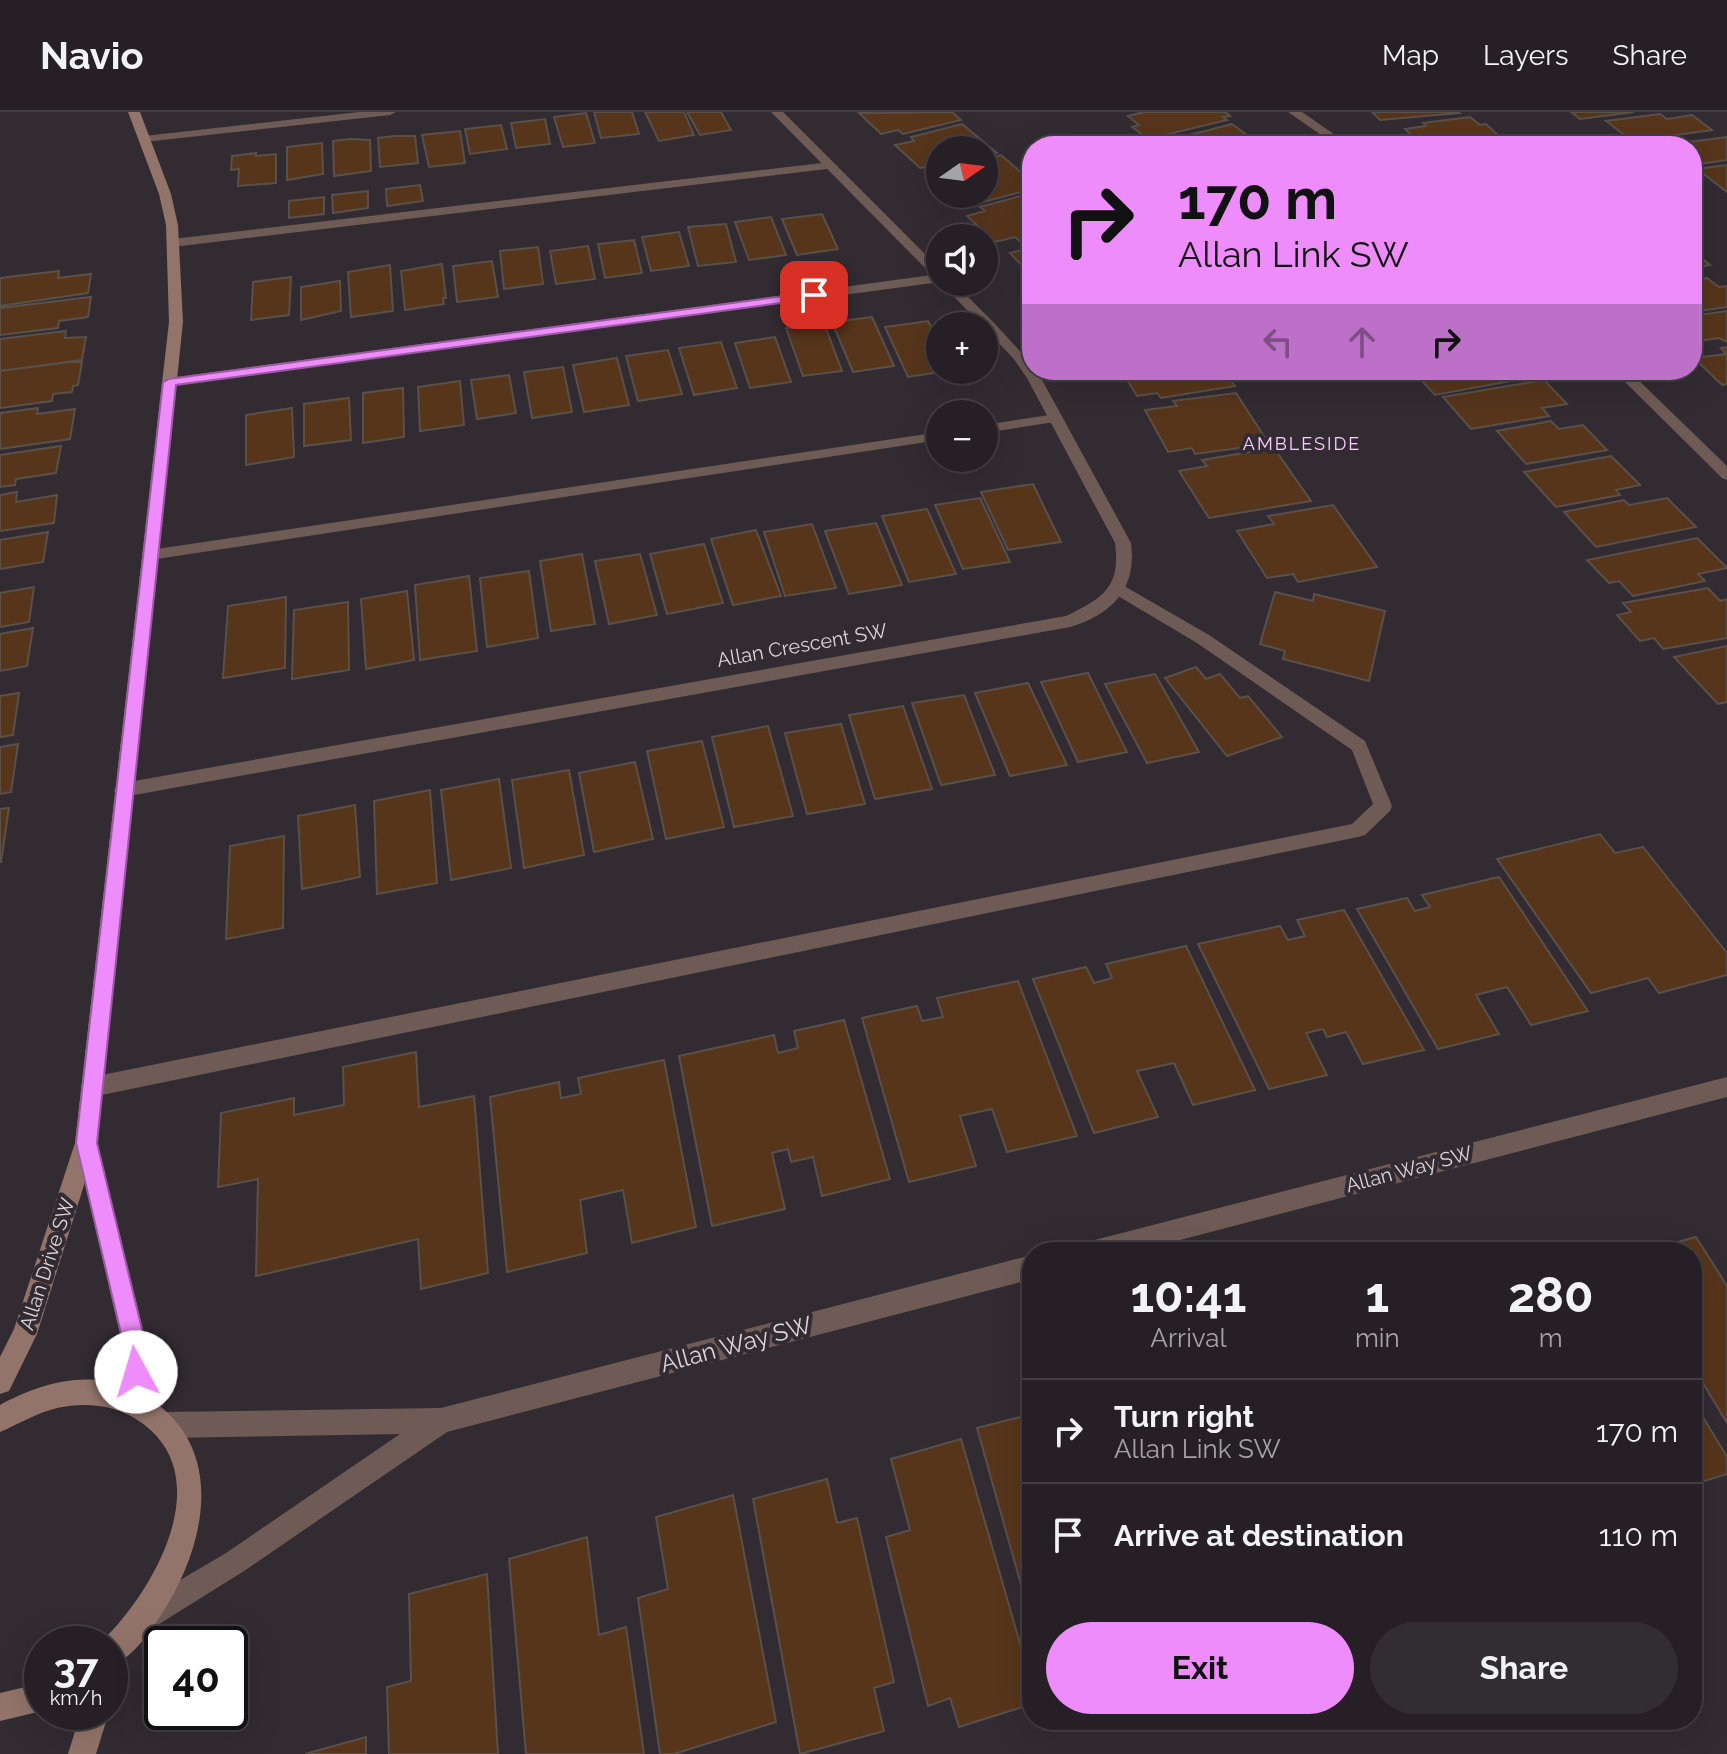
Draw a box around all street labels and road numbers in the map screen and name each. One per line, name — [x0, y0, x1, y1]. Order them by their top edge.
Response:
street label: Allan Crescent SW — [715, 618, 889, 672]
street label: Allan Way SW — [1343, 1141, 1475, 1197]
street label: Allan Drive SW — [14, 1195, 80, 1333]
street label: Allan Way SW — [657, 1310, 815, 1378]

